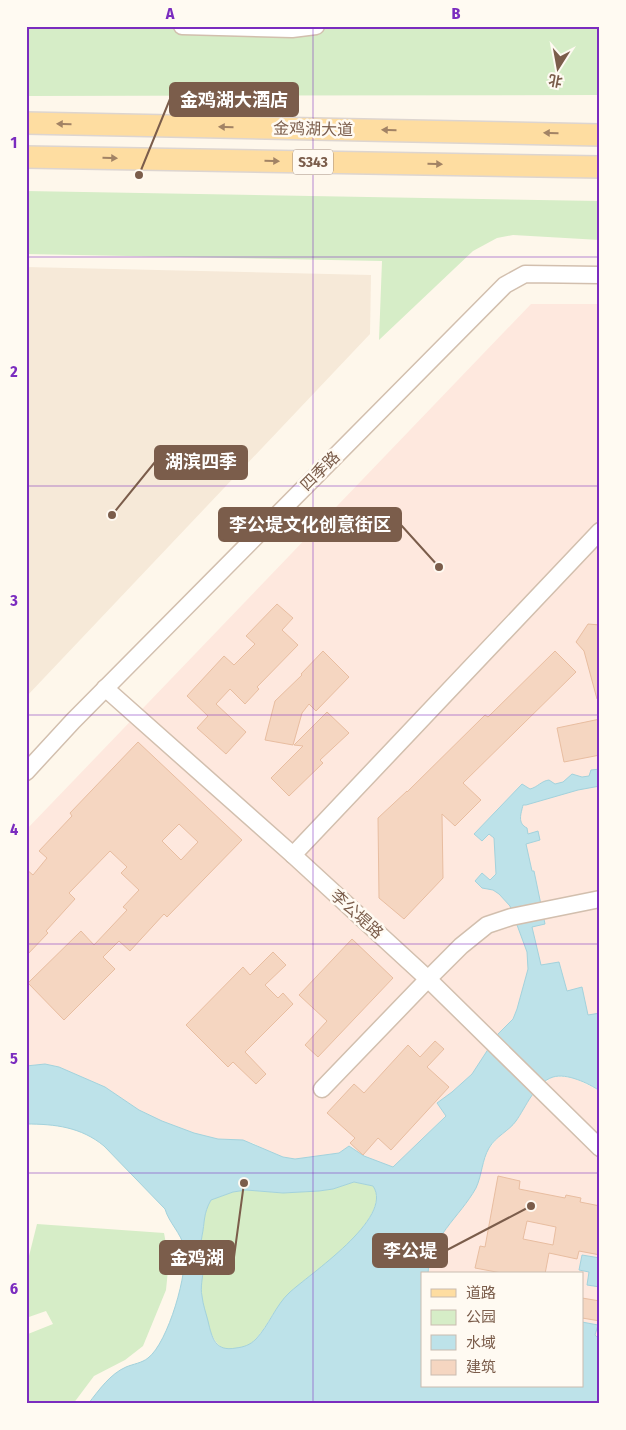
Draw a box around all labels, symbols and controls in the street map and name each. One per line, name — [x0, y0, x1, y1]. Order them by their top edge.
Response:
text: A — [165, 4, 175, 23]
text: B — [452, 4, 461, 23]
north arrow — [534, 42, 584, 92]
text: 北 — [547, 71, 564, 90]
callout: 金鸡湖大酒店 — [170, 83, 298, 116]
text: 金鸡湖大酒店 — [180, 89, 288, 111]
street label: 金鸡湖大道 — [273, 119, 353, 139]
one-way arrow — [55, 120, 71, 128]
one-way arrow — [218, 123, 234, 131]
one-way arrow — [380, 126, 396, 134]
one-way arrow — [543, 129, 559, 137]
text: 1 — [11, 133, 17, 152]
road number: S343 — [293, 150, 333, 174]
one-way arrow — [102, 155, 118, 163]
one-way arrow — [265, 157, 281, 165]
one-way arrow — [427, 160, 443, 168]
text: 2 — [9, 362, 18, 381]
callout: 湖滨四季 — [155, 446, 247, 479]
street label: 四季路 — [296, 447, 344, 495]
text: 湖滨四季 — [165, 451, 237, 473]
callout: 李公堤文化创意街区 — [219, 508, 401, 541]
text: 李公堤文化创意街区 — [229, 514, 391, 536]
text: 3 — [9, 591, 18, 610]
text: 4 — [10, 820, 18, 839]
street label: 李公堤路 — [327, 886, 387, 942]
text: 5 — [10, 1049, 18, 1068]
callout: 李公堤 — [373, 1234, 447, 1267]
text: 李公堤 — [383, 1240, 437, 1262]
callout: 金鸡湖 — [160, 1241, 234, 1274]
text: 金鸡湖 — [170, 1247, 224, 1269]
legend — [421, 1272, 584, 1388]
text: 6 — [10, 1279, 18, 1298]
text: 道路 — [466, 1284, 496, 1302]
text: 公园 — [466, 1308, 496, 1326]
text: 水域 — [466, 1334, 496, 1352]
text: 建筑 — [466, 1358, 496, 1376]

